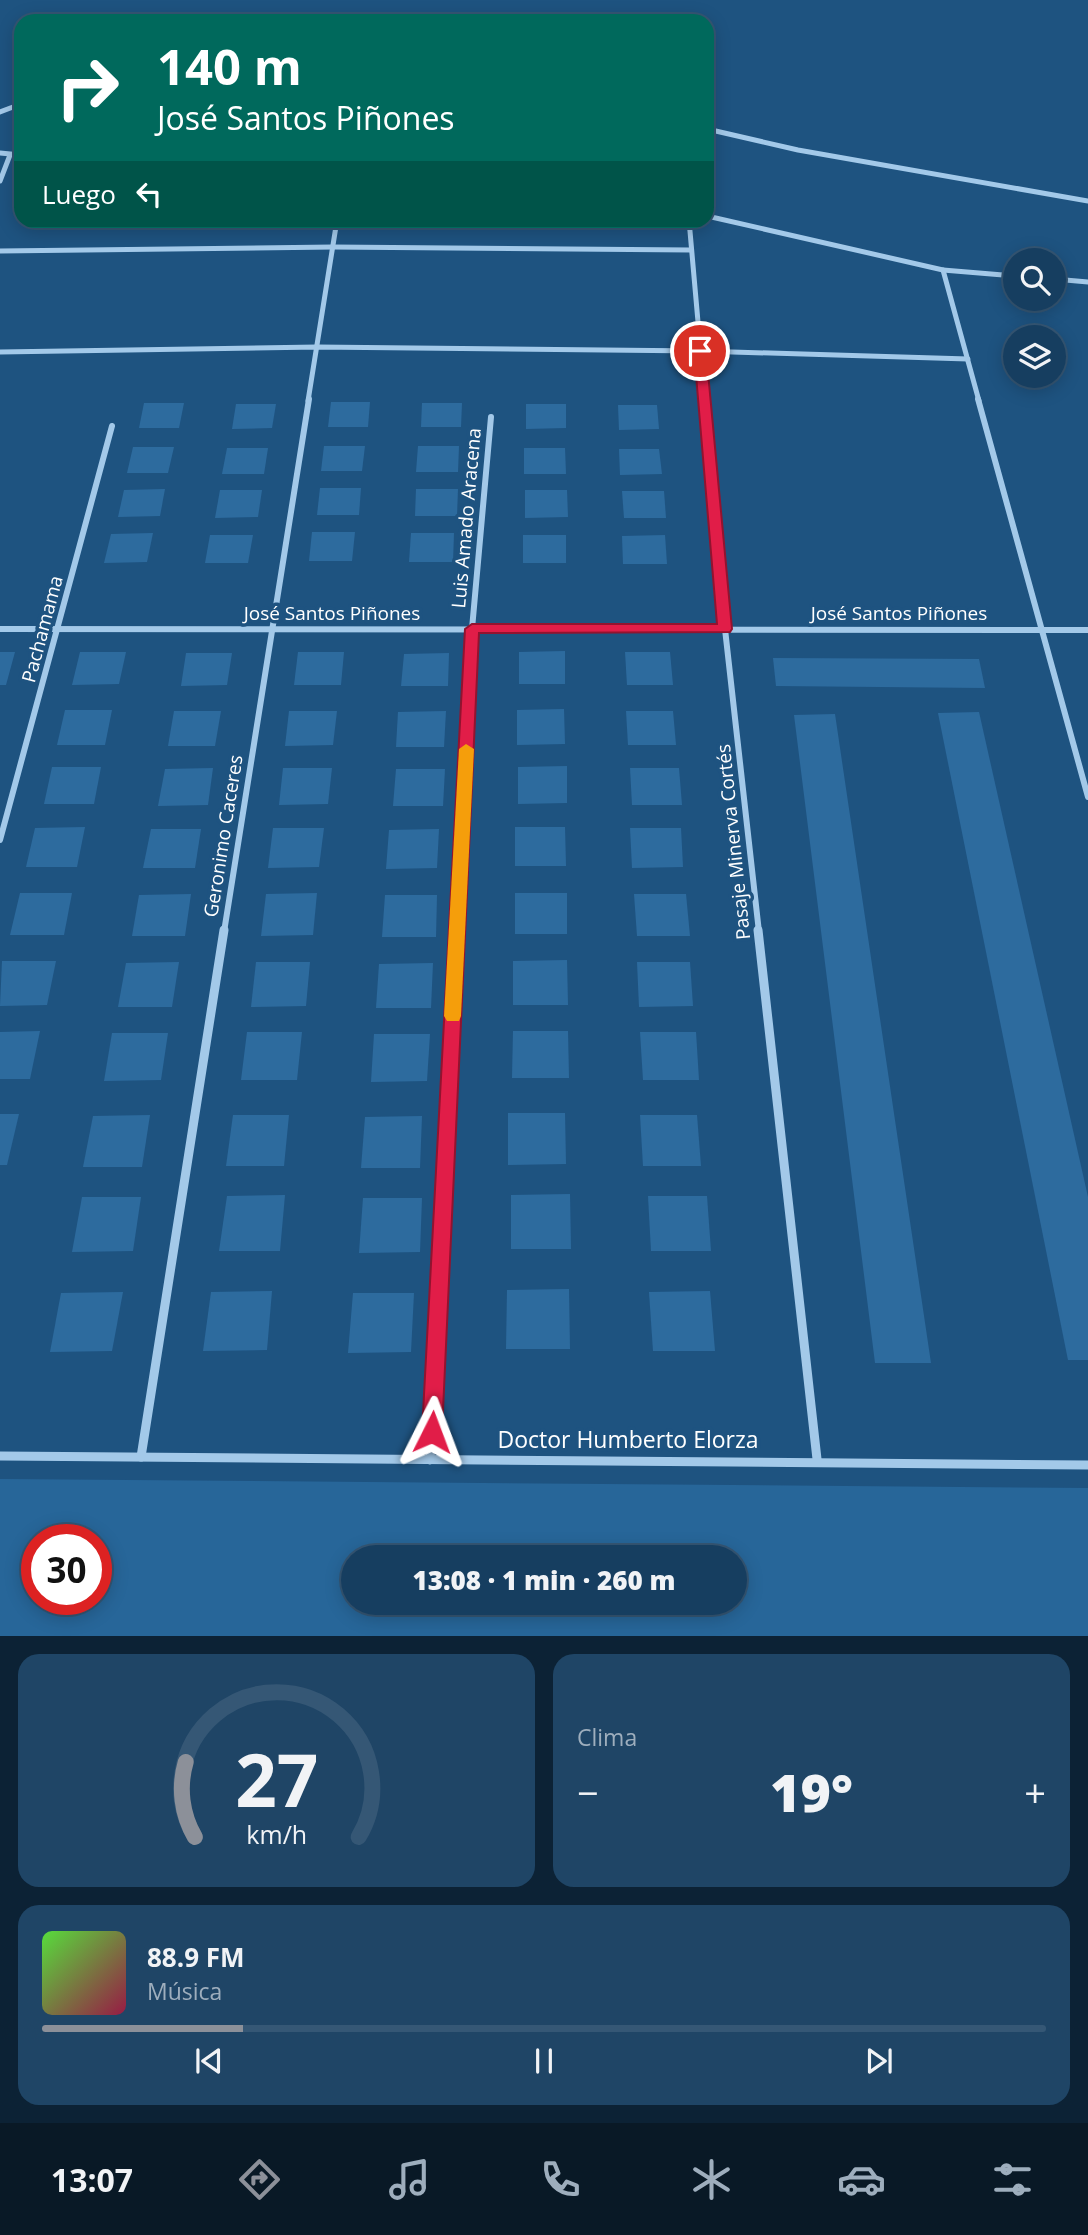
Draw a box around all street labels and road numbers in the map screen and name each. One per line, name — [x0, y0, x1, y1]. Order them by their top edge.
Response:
street label: Luis Amado Aracena — [445, 427, 487, 609]
street label: Pachamama — [15, 573, 69, 685]
street label: José Santos Piñones — [242, 600, 420, 626]
street label: José Santos Piñones — [809, 600, 987, 626]
street label: Pasaje Minerva Cortés — [710, 743, 756, 941]
street label: Geronimo Caceres — [197, 753, 249, 919]
street label: Doctor Humberto Elorza — [497, 1423, 759, 1455]

